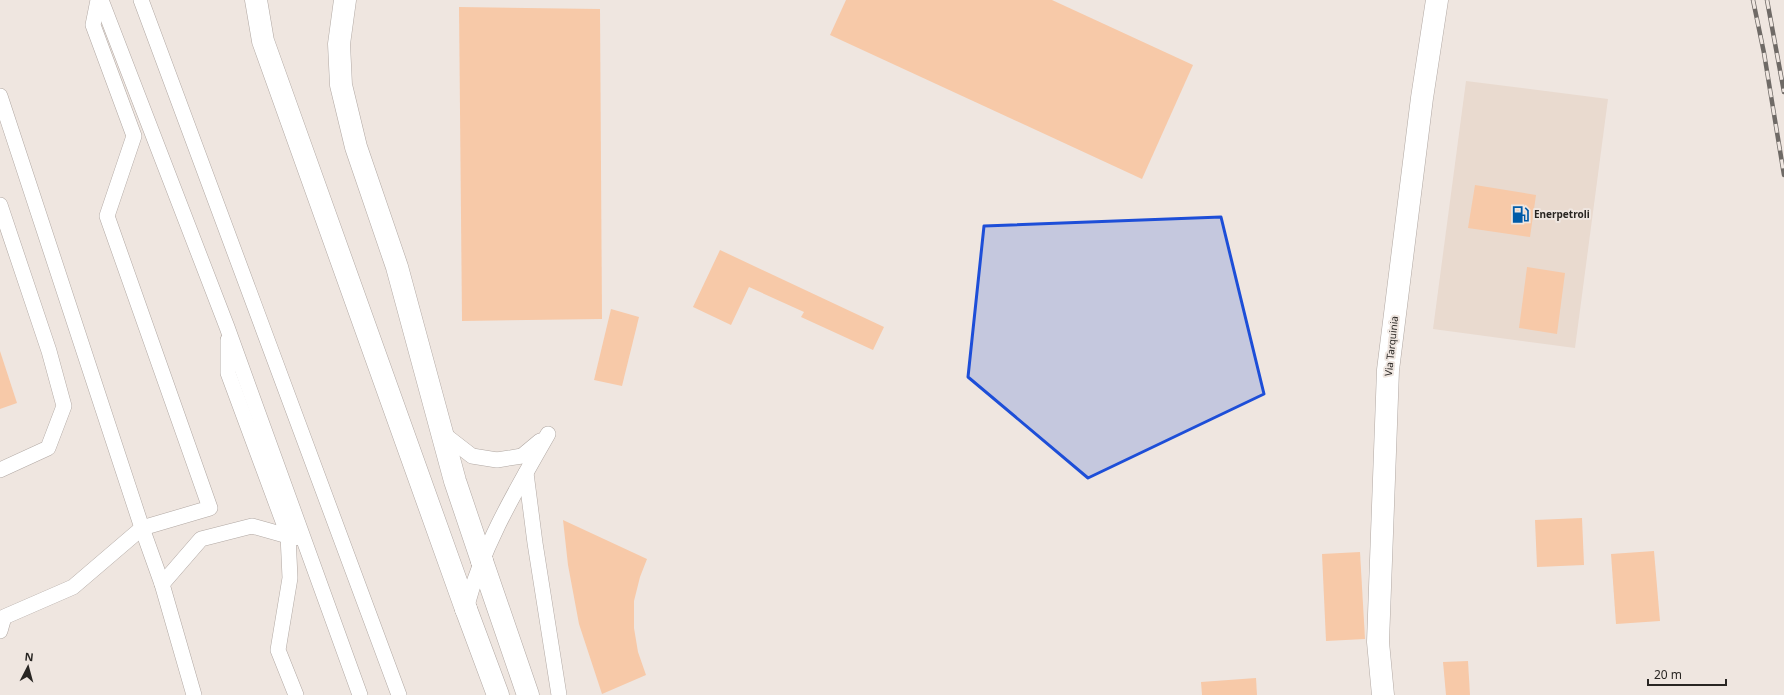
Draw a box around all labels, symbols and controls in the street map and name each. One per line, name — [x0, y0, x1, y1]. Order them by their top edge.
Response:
fuel station icon: Enerpetroli — [1511, 204, 1531, 224]
place label: Enerpetroli — [1534, 207, 1590, 221]
street label: Via Tarquinia — [1381, 315, 1401, 377]
north arrow — [8, 647, 48, 687]
text: N — [24, 649, 34, 664]
scale bar — [1648, 661, 1726, 687]
text: 20 m — [1654, 666, 1682, 683]

